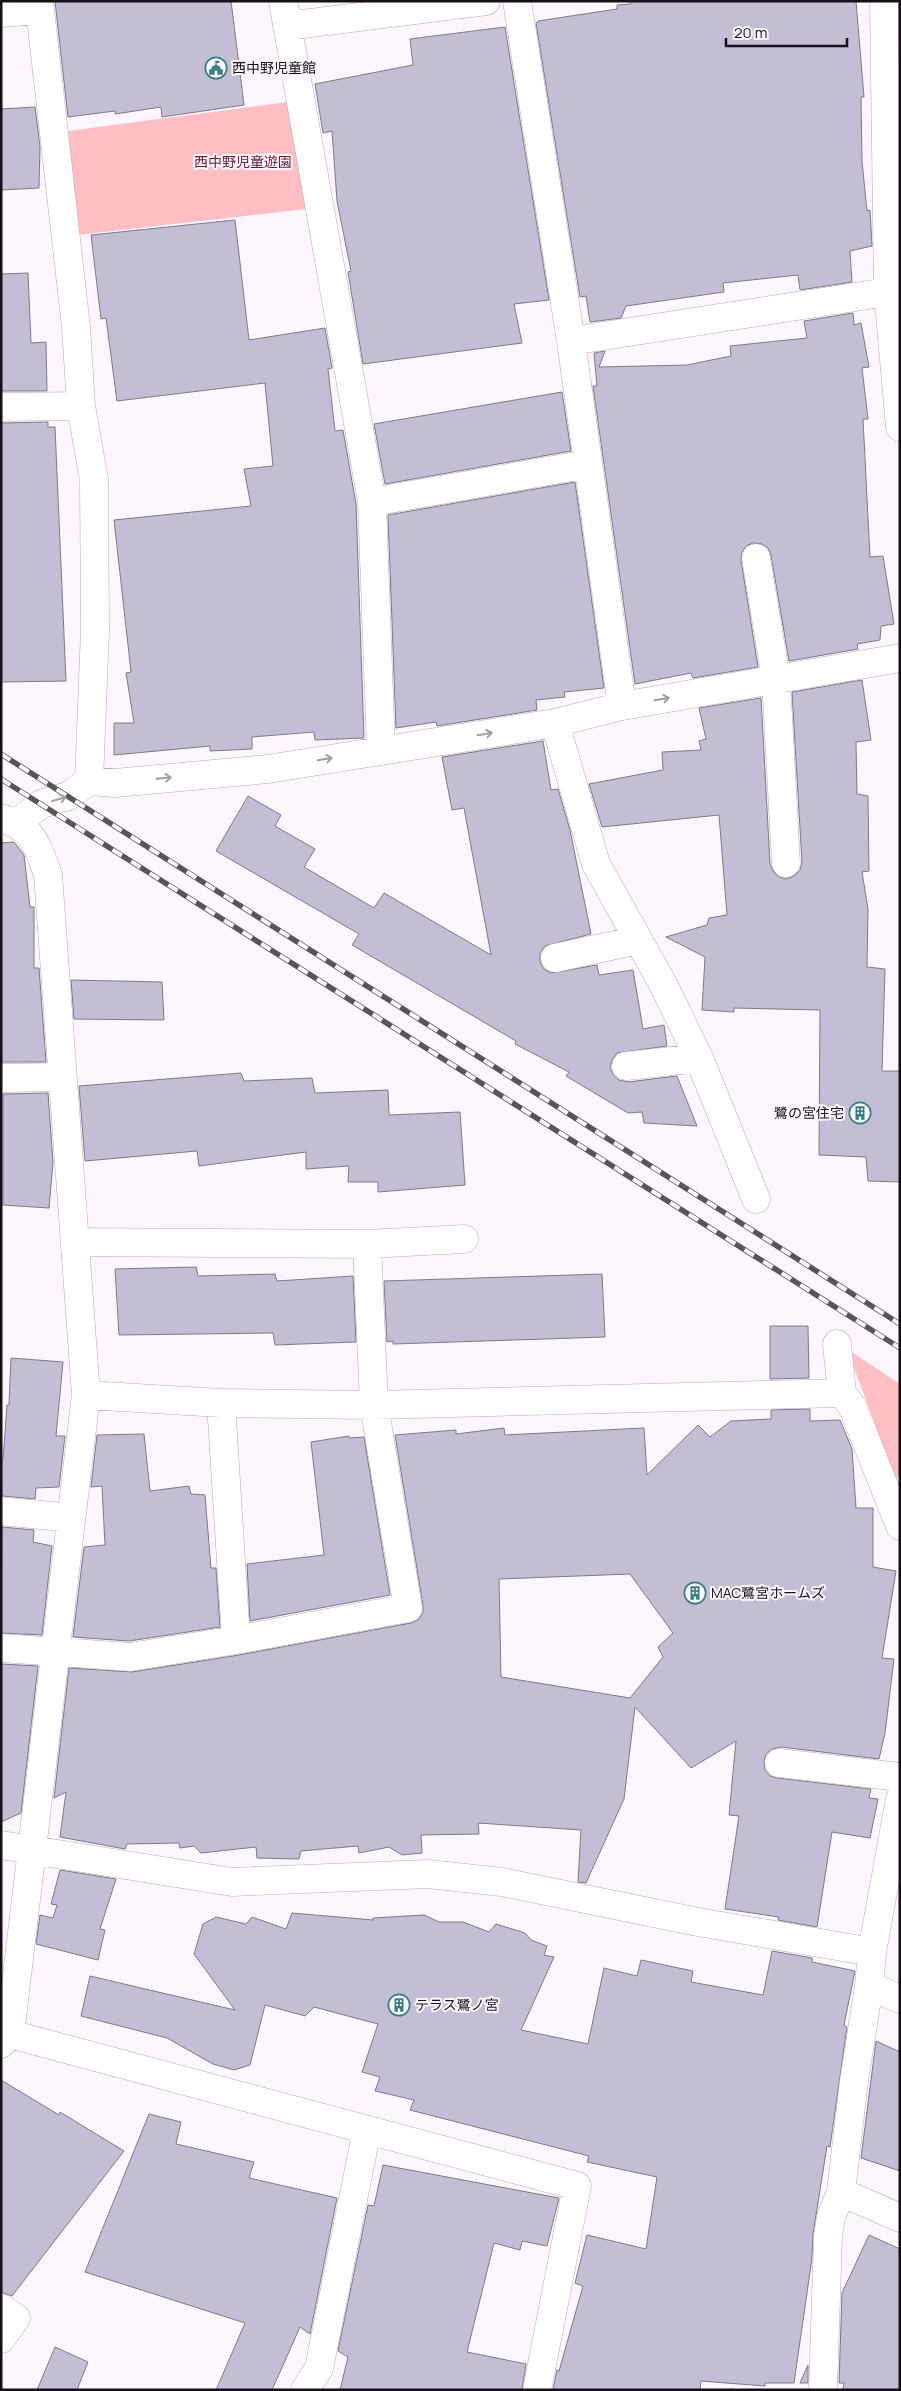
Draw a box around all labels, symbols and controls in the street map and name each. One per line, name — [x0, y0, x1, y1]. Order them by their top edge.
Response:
scale bar — [726, 15, 847, 47]
text: 20 m — [734, 22, 767, 43]
public building icon: 西中野児童館 — [204, 56, 228, 80]
place label: 西中野児童館 — [232, 58, 316, 77]
park label: 西中野児童遊園 — [194, 152, 292, 171]
one-way arrow — [653, 694, 669, 704]
one-way arrow — [477, 728, 493, 738]
one-way arrow — [316, 754, 332, 764]
one-way arrow — [155, 773, 171, 783]
one-way arrow — [51, 793, 67, 803]
building icon: 鷺の宮住宅 — [848, 1101, 872, 1125]
place label: 鷺の宮住宅 — [774, 1103, 844, 1122]
building icon: MAC鷺宮ホームズ — [683, 1581, 707, 1605]
place label: MAC鷺宮ホームズ — [711, 1583, 825, 1602]
building icon: テラス鷺ノ宮 — [387, 1993, 411, 2017]
place label: テラス鷺ノ宮 — [415, 1995, 499, 2014]

